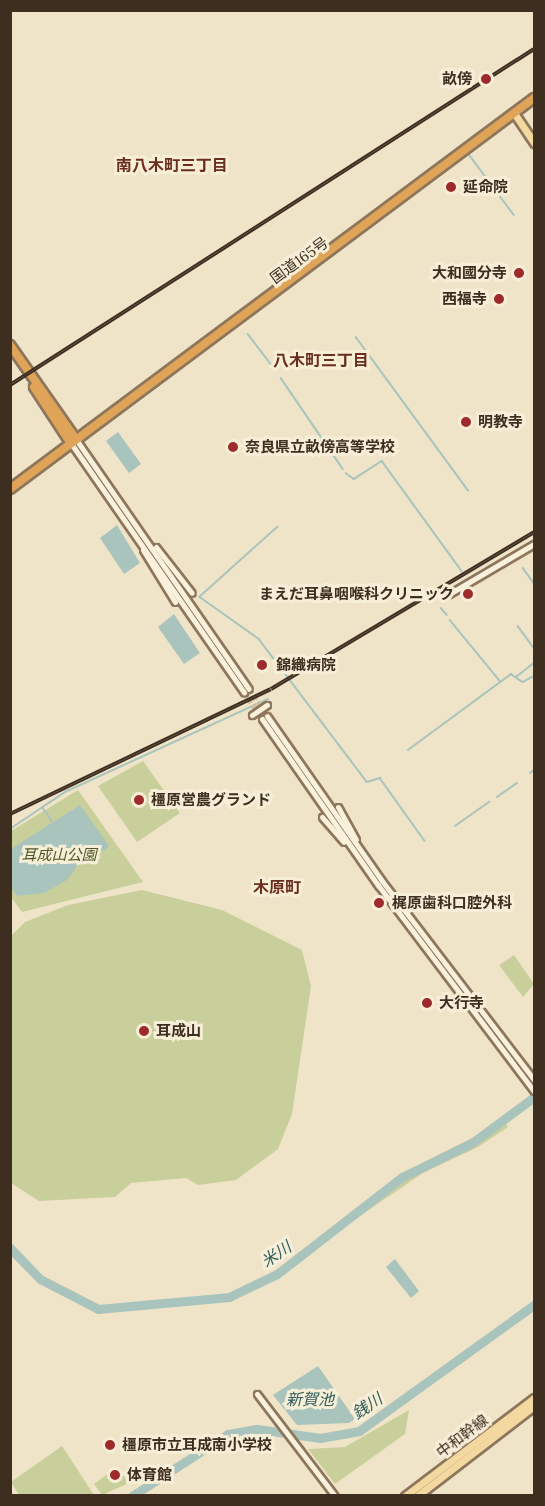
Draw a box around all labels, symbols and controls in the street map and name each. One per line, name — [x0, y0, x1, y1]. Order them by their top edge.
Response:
place label: 畝傍 — [442, 70, 472, 88]
marker: 畝傍 — [477, 70, 495, 88]
district label: 南八木町三丁目 — [116, 155, 228, 175]
place label: 延命院 — [463, 178, 508, 196]
marker: 延命院 — [444, 180, 458, 194]
street label: 国道165号 — [266, 233, 332, 287]
place label: 大和國分寺 — [432, 264, 507, 282]
marker: 大和國分寺 — [512, 266, 526, 280]
place label: 西福寺 — [442, 290, 487, 308]
marker: 西福寺 — [492, 292, 506, 306]
district label: 八木町三丁目 — [273, 350, 369, 370]
place label: 明教寺 — [478, 413, 523, 431]
marker: 明教寺 — [459, 415, 473, 429]
place label: 奈良県立畝傍高等学校 — [245, 438, 395, 456]
marker: 奈良県立畝傍高等学校 — [226, 440, 240, 454]
place label: まえだ耳鼻咽喉科クリニック — [259, 585, 454, 603]
marker: まえだ耳鼻咽喉科クリニック — [459, 585, 477, 603]
marker: 錦織病院 — [253, 656, 271, 674]
place label: 錦織病院 — [276, 656, 336, 674]
place label: 橿原営農グランド — [151, 791, 271, 809]
marker: 橿原営農グランド — [132, 793, 146, 807]
park label: 耳成山公園 — [22, 846, 96, 864]
district label: 木原町 — [253, 877, 301, 897]
marker: 梶原歯科口腔外科 — [370, 894, 388, 912]
place label: 梶原歯科口腔外科 — [392, 894, 512, 912]
place label: 大行寺 — [439, 994, 484, 1012]
marker: 大行寺 — [420, 996, 434, 1010]
place label: 耳成山 — [156, 1022, 201, 1040]
marker: 耳成山 — [137, 1024, 151, 1038]
water label: 米川 — [257, 1237, 295, 1271]
water label: 新賀池 — [286, 1389, 334, 1409]
water label: 銭川 — [348, 1389, 386, 1423]
street label: 中和幹線 — [433, 1411, 491, 1461]
place label: 橿原市立耳成南小学校 — [122, 1436, 272, 1454]
marker: 橿原市立耳成南小学校 — [103, 1438, 117, 1452]
place label: 体育館 — [127, 1466, 172, 1484]
marker: 体育館 — [108, 1468, 122, 1482]

